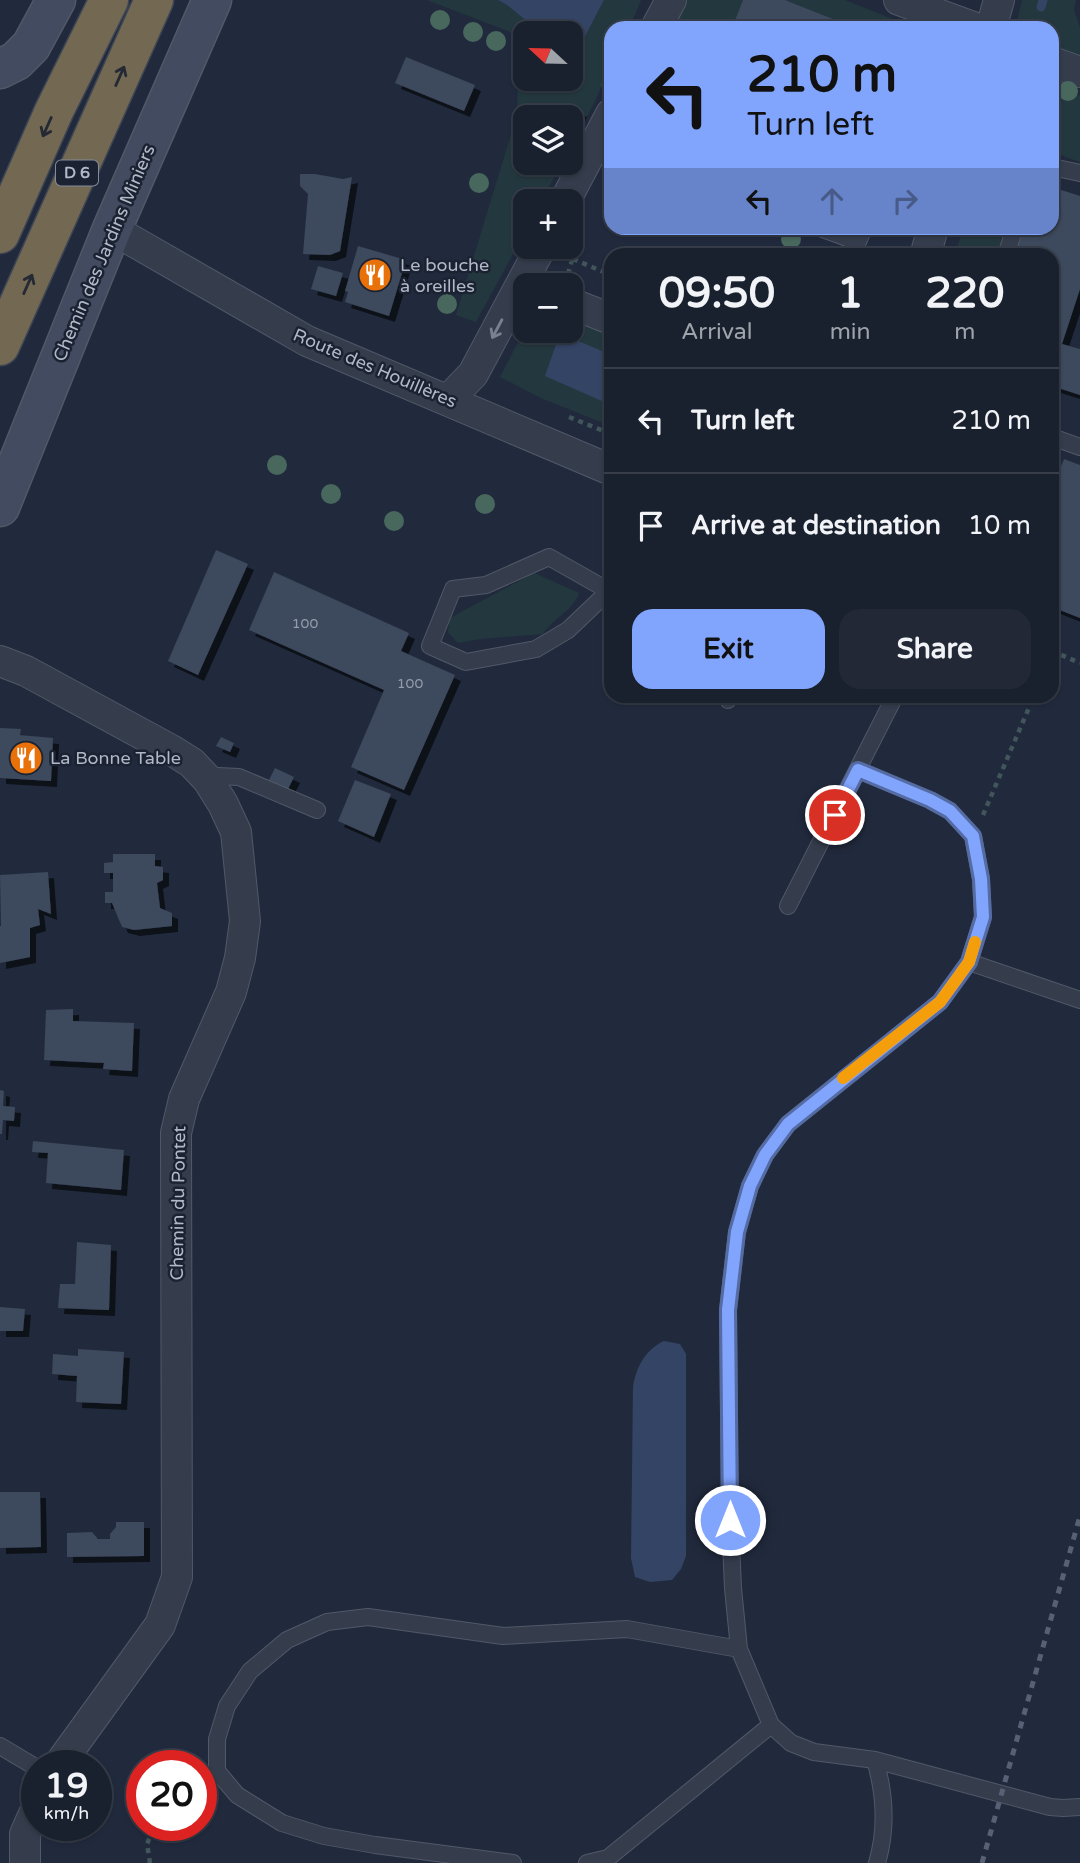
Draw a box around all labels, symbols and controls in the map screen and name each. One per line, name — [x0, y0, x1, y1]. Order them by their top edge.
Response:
north arrow — [513, 21, 583, 91]
map controls — [513, 21, 583, 343]
text: 210 m — [747, 46, 897, 105]
icon: left — [632, 49, 723, 140]
one-way arrow — [114, 66, 127, 87]
button: layers — [513, 105, 583, 175]
text: Turn left — [747, 106, 874, 144]
one-way arrow — [40, 116, 53, 138]
street label: Chemin des Jardins Miniers — [48, 141, 160, 365]
road number: D 6 — [56, 160, 98, 186]
icon: left — [740, 182, 778, 220]
icon: ahead — [813, 182, 851, 220]
icon: right — [886, 182, 924, 220]
button: + — [513, 189, 583, 259]
place label: Le bouche à oreilles — [400, 254, 489, 297]
restaurant icon: Le bouche à oreilles — [356, 256, 394, 294]
text: 09:50 — [659, 268, 775, 319]
text: 1 — [837, 268, 863, 319]
text: 220 — [925, 268, 1004, 319]
button: − — [513, 273, 583, 343]
one-way arrow — [22, 274, 35, 295]
one-way arrow — [490, 318, 504, 338]
text: Arrival — [681, 318, 752, 346]
text: min — [830, 318, 871, 346]
text: m — [954, 318, 975, 346]
street label: Route des Houillères — [290, 324, 460, 412]
icon: left — [632, 402, 670, 440]
text: Turn left — [691, 405, 794, 436]
text: 210 m — [951, 405, 1031, 436]
icon: arrive — [632, 507, 670, 545]
text: Arrive at destination — [691, 510, 941, 541]
text: 10 m — [968, 510, 1031, 541]
button: Exit — [632, 609, 825, 689]
button: Share — [839, 609, 1031, 689]
house number: 100 — [292, 615, 318, 632]
house number: 100 — [397, 675, 423, 692]
restaurant icon: La Bonne Table — [7, 739, 45, 777]
place label: La Bonne Table — [50, 747, 181, 769]
pin — [805, 785, 865, 845]
icon: arrive — [816, 796, 854, 834]
street label: Chemin du Pontet — [166, 1125, 190, 1281]
position arrow — [693, 1483, 767, 1557]
speed limit sign: 20 — [126, 1750, 217, 1841]
text: 19 — [45, 1765, 88, 1807]
text: km/h — [44, 1802, 89, 1824]

